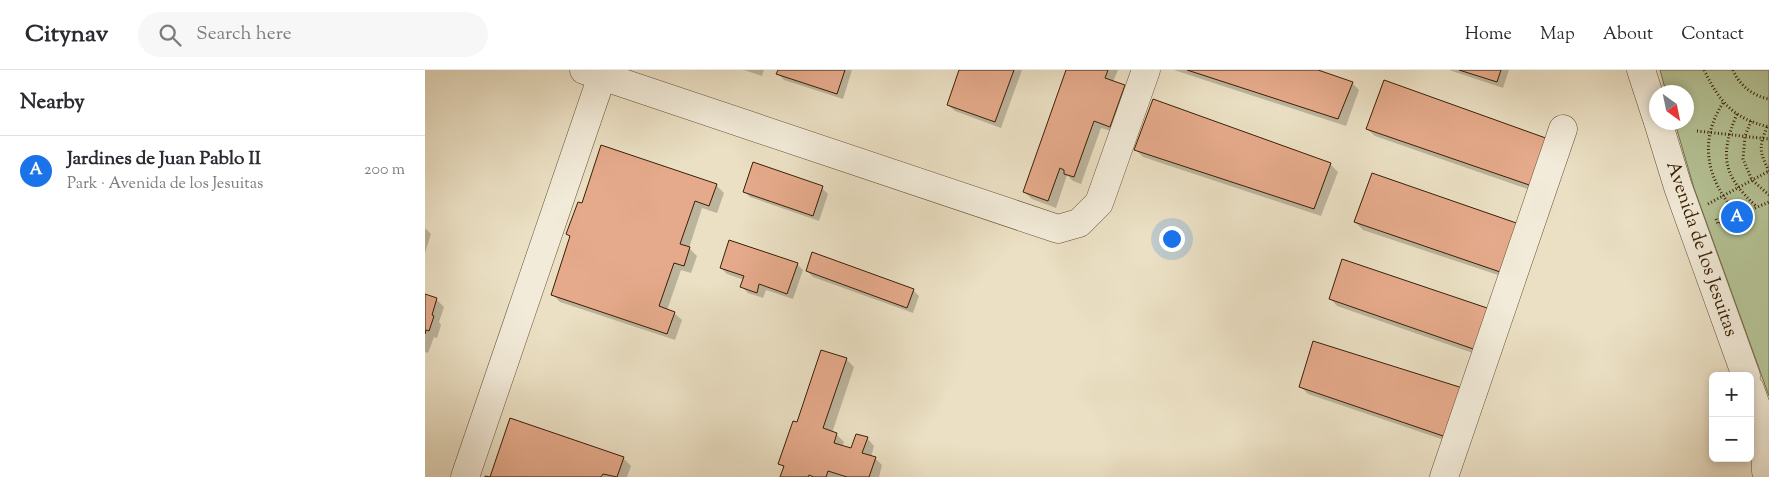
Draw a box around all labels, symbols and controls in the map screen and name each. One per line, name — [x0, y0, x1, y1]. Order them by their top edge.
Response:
search box — [138, 12, 488, 57]
text: Citynav — [25, 18, 108, 52]
icon: search — [156, 21, 184, 49]
text: Search here — [196, 21, 292, 48]
text: Home — [1465, 22, 1512, 48]
text: Map — [1540, 22, 1575, 48]
text: About — [1603, 22, 1653, 48]
text: Contact — [1681, 22, 1744, 48]
north arrow — [1649, 85, 1694, 130]
text: Nearby — [20, 88, 85, 118]
text: Jardines de Juan Pablo II — [67, 146, 261, 173]
street label: Avenida de los Jesuitas — [1660, 158, 1742, 340]
text: A — [30, 159, 43, 182]
text: 200 m — [364, 159, 405, 182]
text: Park · Avenida de los Jesuitas — [67, 173, 263, 196]
pin: A — [1721, 198, 1753, 236]
your location — [1159, 226, 1185, 252]
map controls — [1709, 372, 1754, 462]
button: + — [1709, 372, 1754, 417]
button: − — [1709, 417, 1754, 462]

